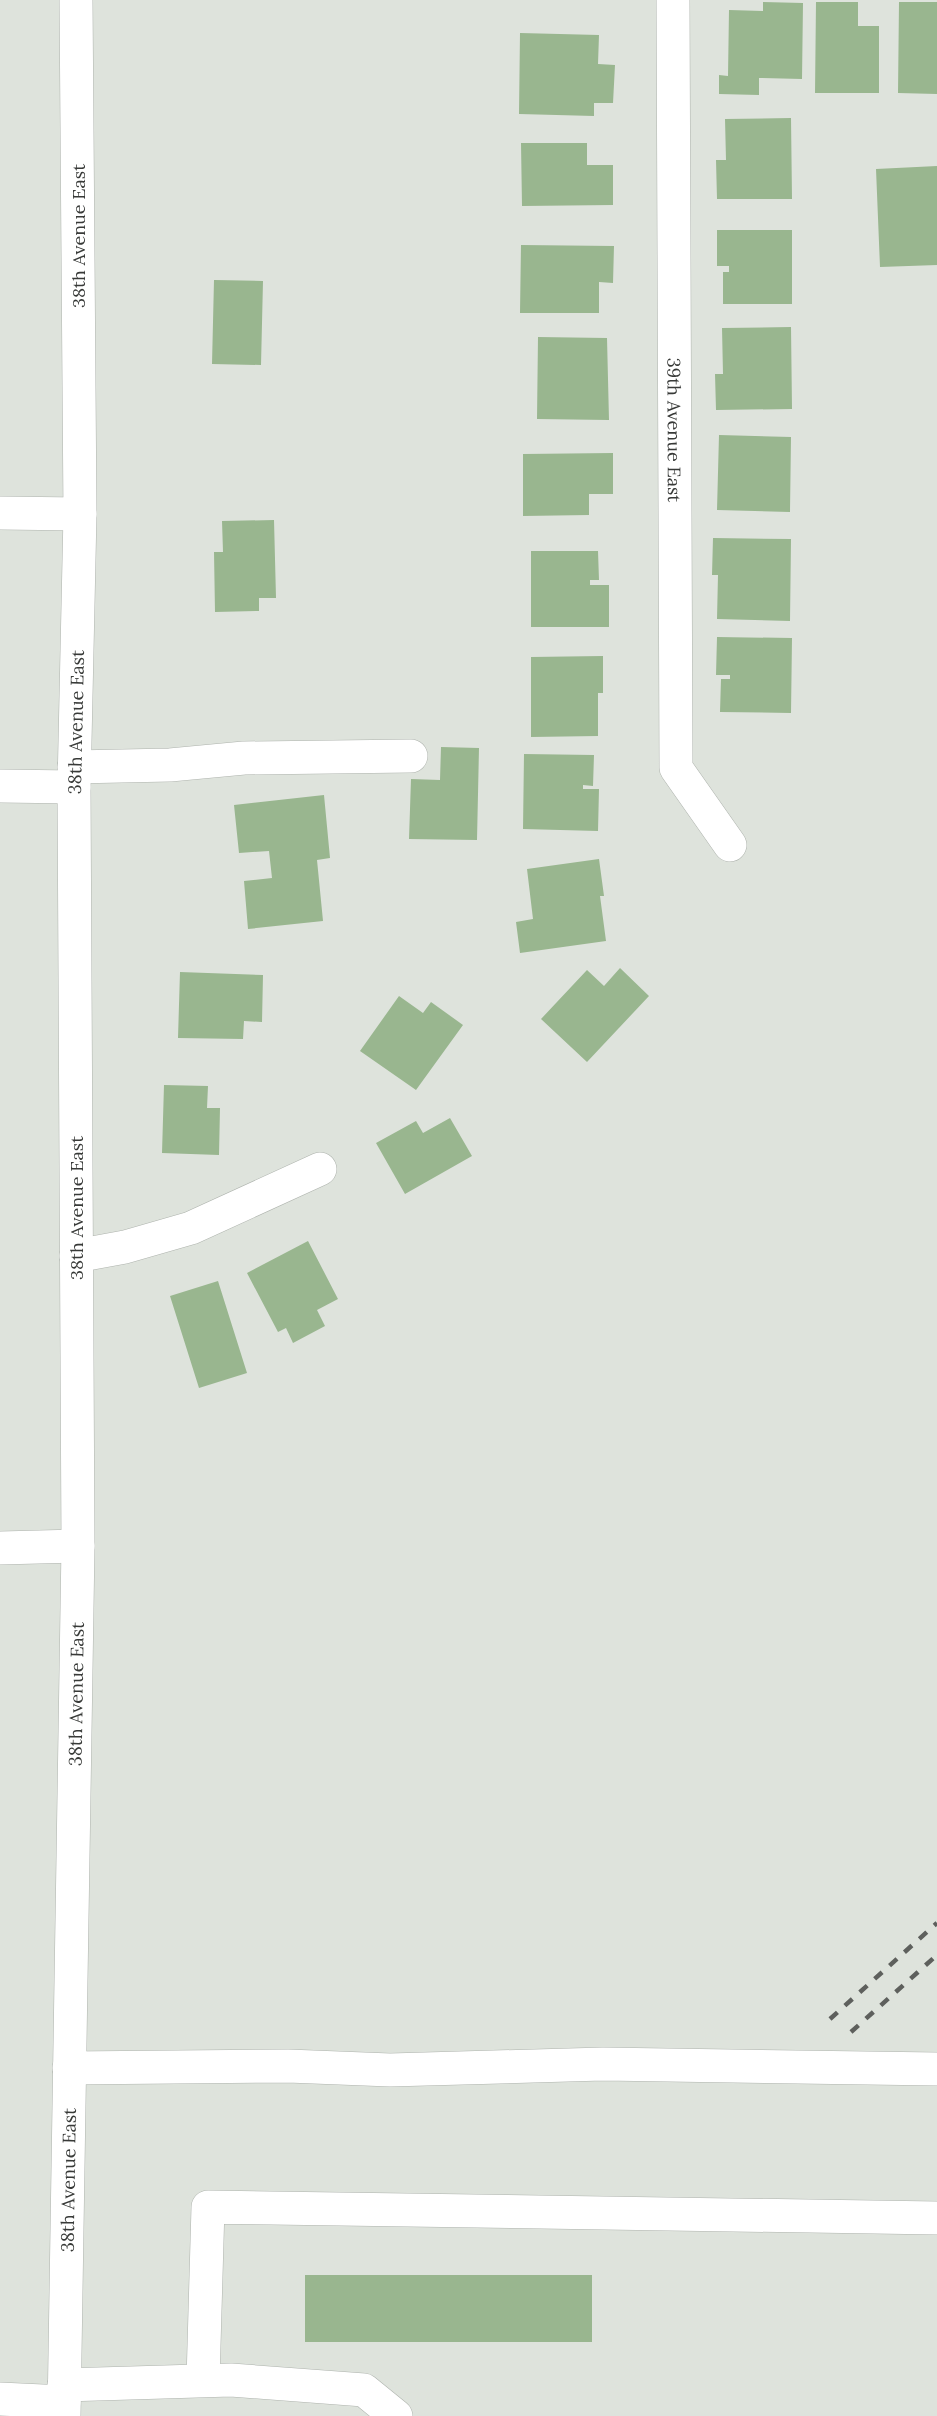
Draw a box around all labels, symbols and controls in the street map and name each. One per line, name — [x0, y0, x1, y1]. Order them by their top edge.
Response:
street label: 38th Avenue East — [67, 164, 90, 308]
street label: 39th Avenue East — [663, 358, 686, 502]
street label: 38th Avenue East — [62, 650, 89, 794]
street label: 38th Avenue East — [65, 1136, 88, 1280]
street label: 38th Avenue East — [63, 1622, 88, 1766]
street label: 38th Avenue East — [55, 2108, 80, 2252]

